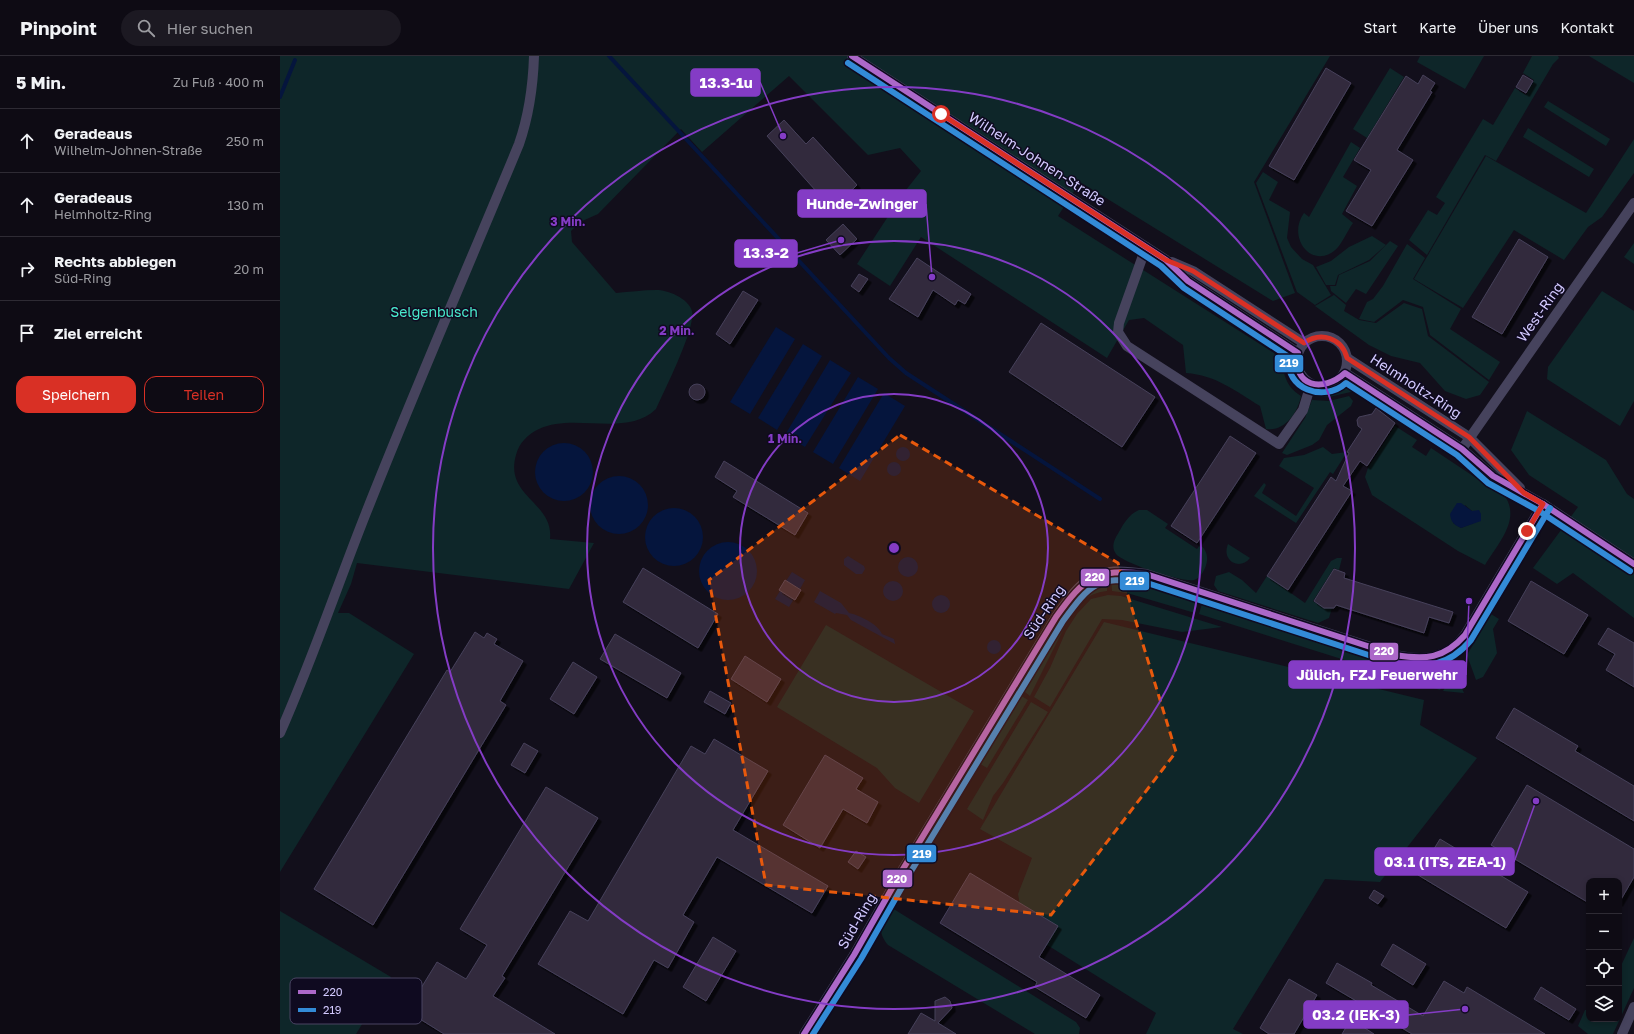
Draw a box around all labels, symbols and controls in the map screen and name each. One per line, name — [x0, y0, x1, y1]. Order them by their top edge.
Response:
search box — [121, 10, 401, 46]
text: Pinpoint — [20, 16, 97, 39]
icon: search — [135, 17, 157, 39]
text: Hier suchen — [167, 19, 253, 37]
text: Start — [1364, 19, 1397, 36]
text: Karte — [1419, 19, 1456, 36]
text: Über uns — [1478, 19, 1538, 36]
text: Kontakt — [1560, 19, 1614, 36]
callout: 13.3-1u — [691, 69, 760, 96]
text: 5 Min. — [16, 72, 66, 93]
text: 13.3-1u — [699, 73, 753, 91]
text: Zu Fuß · 400 m — [173, 74, 264, 90]
route start — [932, 105, 950, 123]
street label: Wilhelm-Johnen-Straße — [966, 108, 1109, 209]
text: Geradeaus — [54, 124, 132, 142]
icon: ahead — [16, 130, 38, 152]
text: 250 m — [226, 133, 264, 149]
text: Wilhelm-Johnen-Straße — [54, 142, 202, 158]
text: Geradeaus — [54, 188, 132, 206]
callout: Hunde-Zwinger — [798, 190, 926, 217]
icon: ahead — [16, 194, 38, 216]
text: Hunde-Zwinger — [806, 194, 918, 212]
text: 130 m — [227, 197, 264, 213]
text: Helmholtz-Ring — [54, 206, 152, 222]
text: 3 Min. — [550, 214, 586, 229]
callout: 13.3-2 — [735, 240, 797, 267]
text: 13.3-2 — [743, 243, 789, 261]
text: Rechts abbiegen — [54, 252, 176, 270]
icon: right — [16, 258, 38, 280]
text: 20 m — [234, 261, 264, 277]
text: Süd-Ring — [54, 270, 111, 286]
street label: West-Ring — [1513, 278, 1567, 345]
park label: Selgenbusch — [390, 303, 478, 320]
icon: arrive — [16, 322, 38, 344]
text: 2 Min. — [659, 323, 695, 338]
text: Ziel erreicht — [54, 324, 142, 342]
street label: Helmholtz-Ring — [1367, 350, 1465, 421]
line badge: 219 — [1274, 354, 1304, 373]
text: 219 — [1279, 356, 1299, 369]
button: Speichern — [16, 376, 136, 413]
button: Teilen — [144, 376, 264, 413]
text: 1 Min. — [768, 431, 802, 446]
route end — [1518, 522, 1536, 540]
centre of rings — [887, 541, 901, 555]
line badge: 220 — [1080, 568, 1110, 587]
text: 220 — [1085, 570, 1105, 583]
line badge: 219 — [1119, 571, 1150, 591]
text: 219 — [1125, 574, 1145, 587]
street label: Süd-Ring — [1019, 581, 1068, 642]
line badge: 220 — [1369, 642, 1399, 661]
text: 220 — [1374, 644, 1394, 657]
callout: Jülich, FZJ Feuerwehr — [1289, 661, 1466, 688]
text: Jülich, FZJ Feuerwehr — [1296, 665, 1458, 683]
line badge: 219 — [906, 844, 937, 863]
text: 219 — [912, 847, 932, 860]
callout: 03.1 (ITS, ZEA-1) — [1375, 848, 1514, 875]
text: 03.1 (ITS, ZEA-1) — [1384, 852, 1506, 870]
line badge: 220 — [882, 869, 913, 888]
text: 220 — [887, 872, 907, 885]
map controls — [1586, 878, 1622, 1022]
button: + — [1586, 878, 1622, 914]
street label: Süd-Ring — [834, 890, 879, 952]
button: − — [1586, 914, 1622, 950]
button: locate — [1586, 950, 1622, 986]
legend — [290, 978, 422, 1024]
text: 220 — [323, 985, 343, 998]
button: layers — [1586, 986, 1622, 1022]
callout: 03.2 (IEK-3) — [1304, 1001, 1408, 1028]
text: 219 — [323, 1003, 341, 1016]
text: 03.2 (IEK-3) — [1312, 1005, 1400, 1023]

